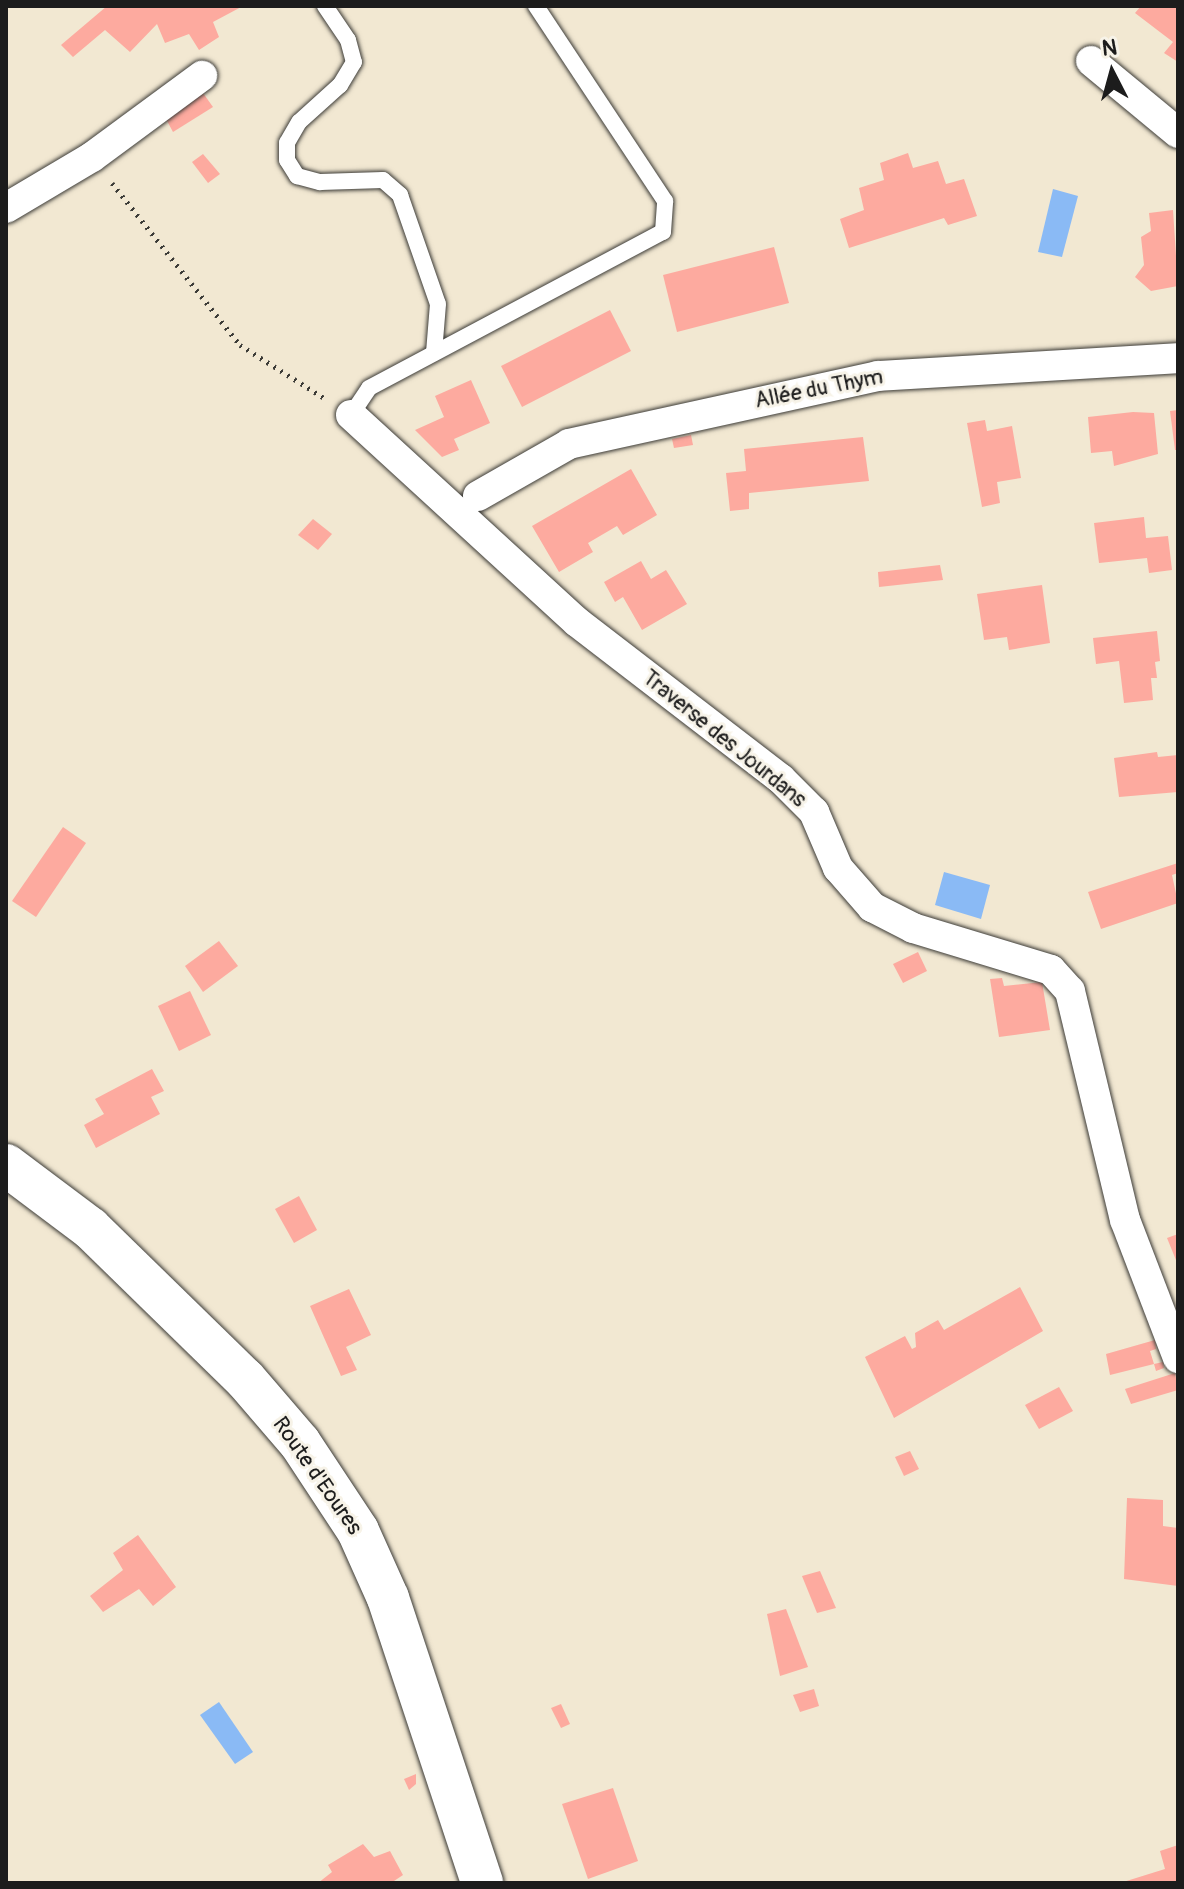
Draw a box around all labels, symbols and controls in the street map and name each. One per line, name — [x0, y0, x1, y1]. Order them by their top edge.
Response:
north arrow — [1072, 32, 1152, 112]
text: N — [1101, 33, 1118, 63]
street label: Allée du Thym — [753, 364, 885, 414]
street label: Traverse des Jourdans — [637, 665, 811, 813]
street label: Route d'Eoures — [267, 1412, 367, 1540]

